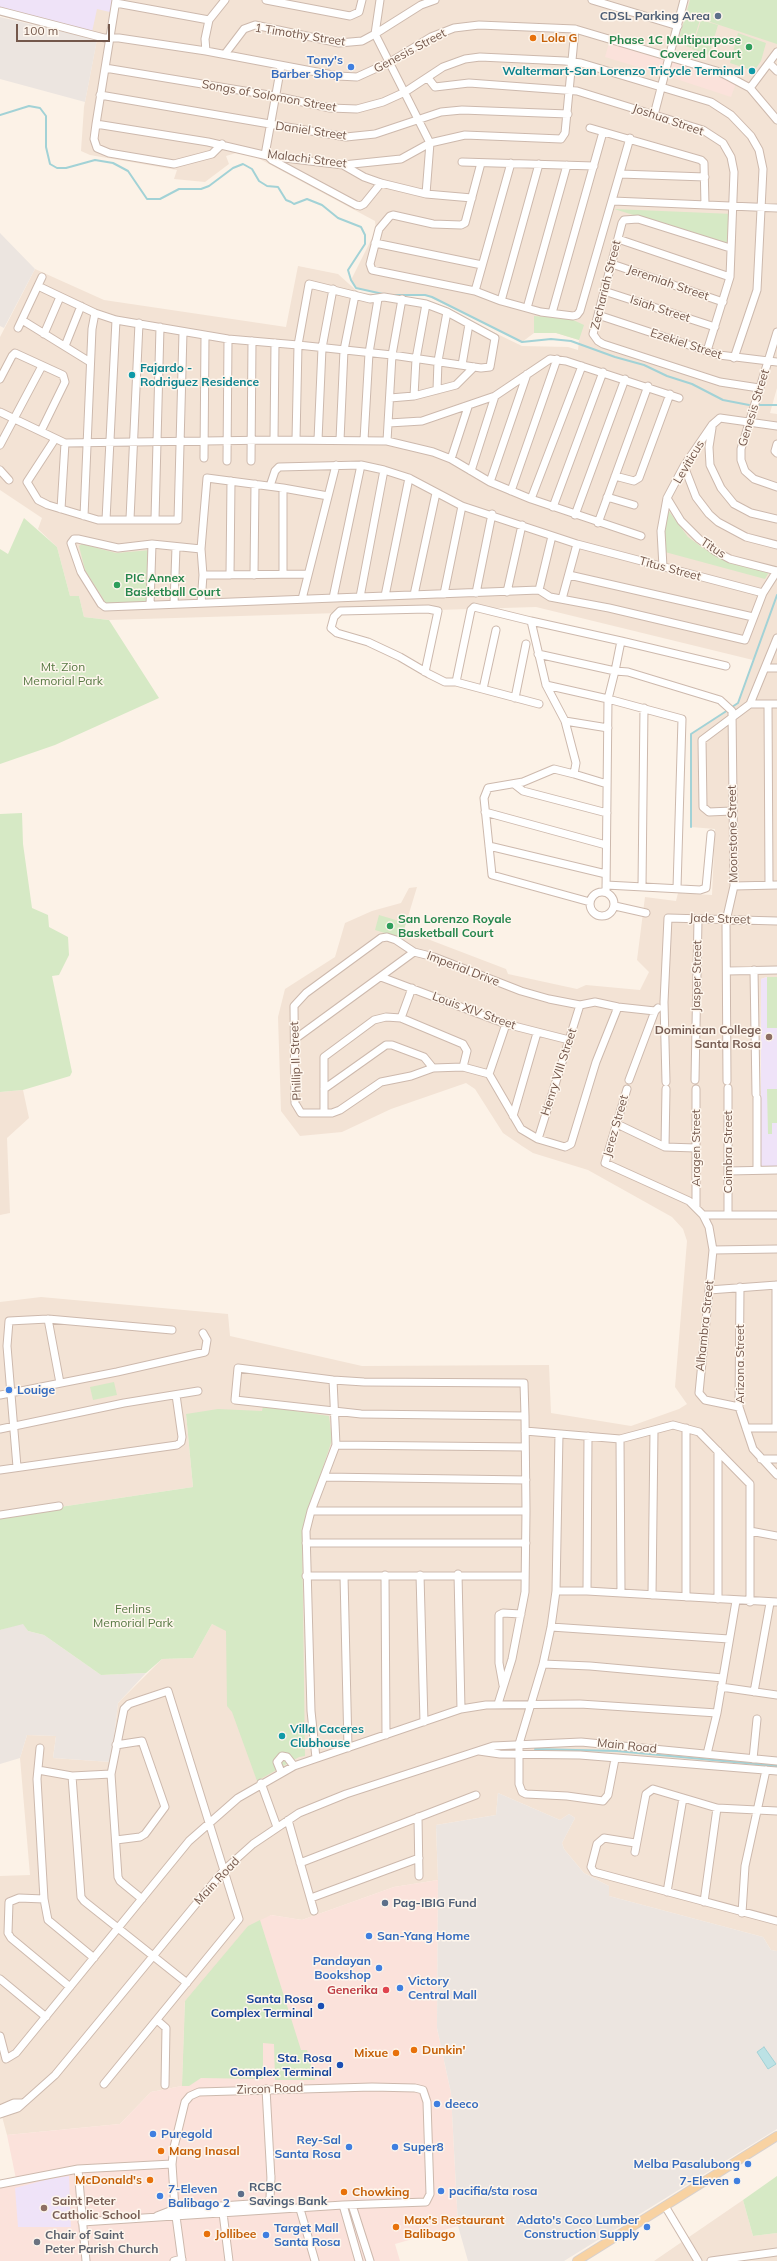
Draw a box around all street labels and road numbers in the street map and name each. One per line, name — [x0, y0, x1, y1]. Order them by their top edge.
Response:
street label: 1 Timothy Street — [254, 21, 346, 49]
street label: Genesis Street — [371, 26, 449, 76]
street label: Songs of Solomon Street — [201, 77, 337, 115]
street label: Joshua Street — [631, 101, 705, 139]
street label: Daniel Street — [274, 119, 348, 143]
street label: Malachi Street — [267, 147, 347, 171]
street label: Zechariah Street — [588, 239, 624, 331]
street label: Jeremiah Street — [625, 262, 711, 304]
street label: Isiah Street — [628, 293, 692, 325]
street label: Ezekiel Street — [648, 326, 724, 362]
street label: Genesis Street — [735, 368, 773, 448]
street label: Leviticus — [670, 438, 708, 486]
street label: Titus — [698, 535, 728, 561]
street label: Titus Street — [637, 554, 703, 584]
street label: Moonstone Street — [725, 785, 741, 883]
street label: Jade Street — [689, 911, 751, 927]
street label: Jasper Street — [689, 940, 705, 1012]
street label: Imperial Drive — [425, 949, 501, 989]
street label: Louis XIV Street — [430, 989, 518, 1033]
street label: Phillip II Street — [287, 1021, 305, 1101]
street label: Henry VIII Street — [538, 1027, 580, 1117]
street label: Jerez Street — [600, 1093, 632, 1159]
street label: Aragen Street — [689, 1109, 703, 1187]
street label: Coimbra Street — [721, 1110, 735, 1194]
street label: Alhambra Street — [693, 1280, 717, 1372]
street label: Arizona Street — [733, 1324, 747, 1404]
street label: Main Road — [596, 1736, 658, 1756]
street label: Main Road — [191, 1854, 243, 1908]
street label: Zircon Road — [236, 2081, 304, 2097]

